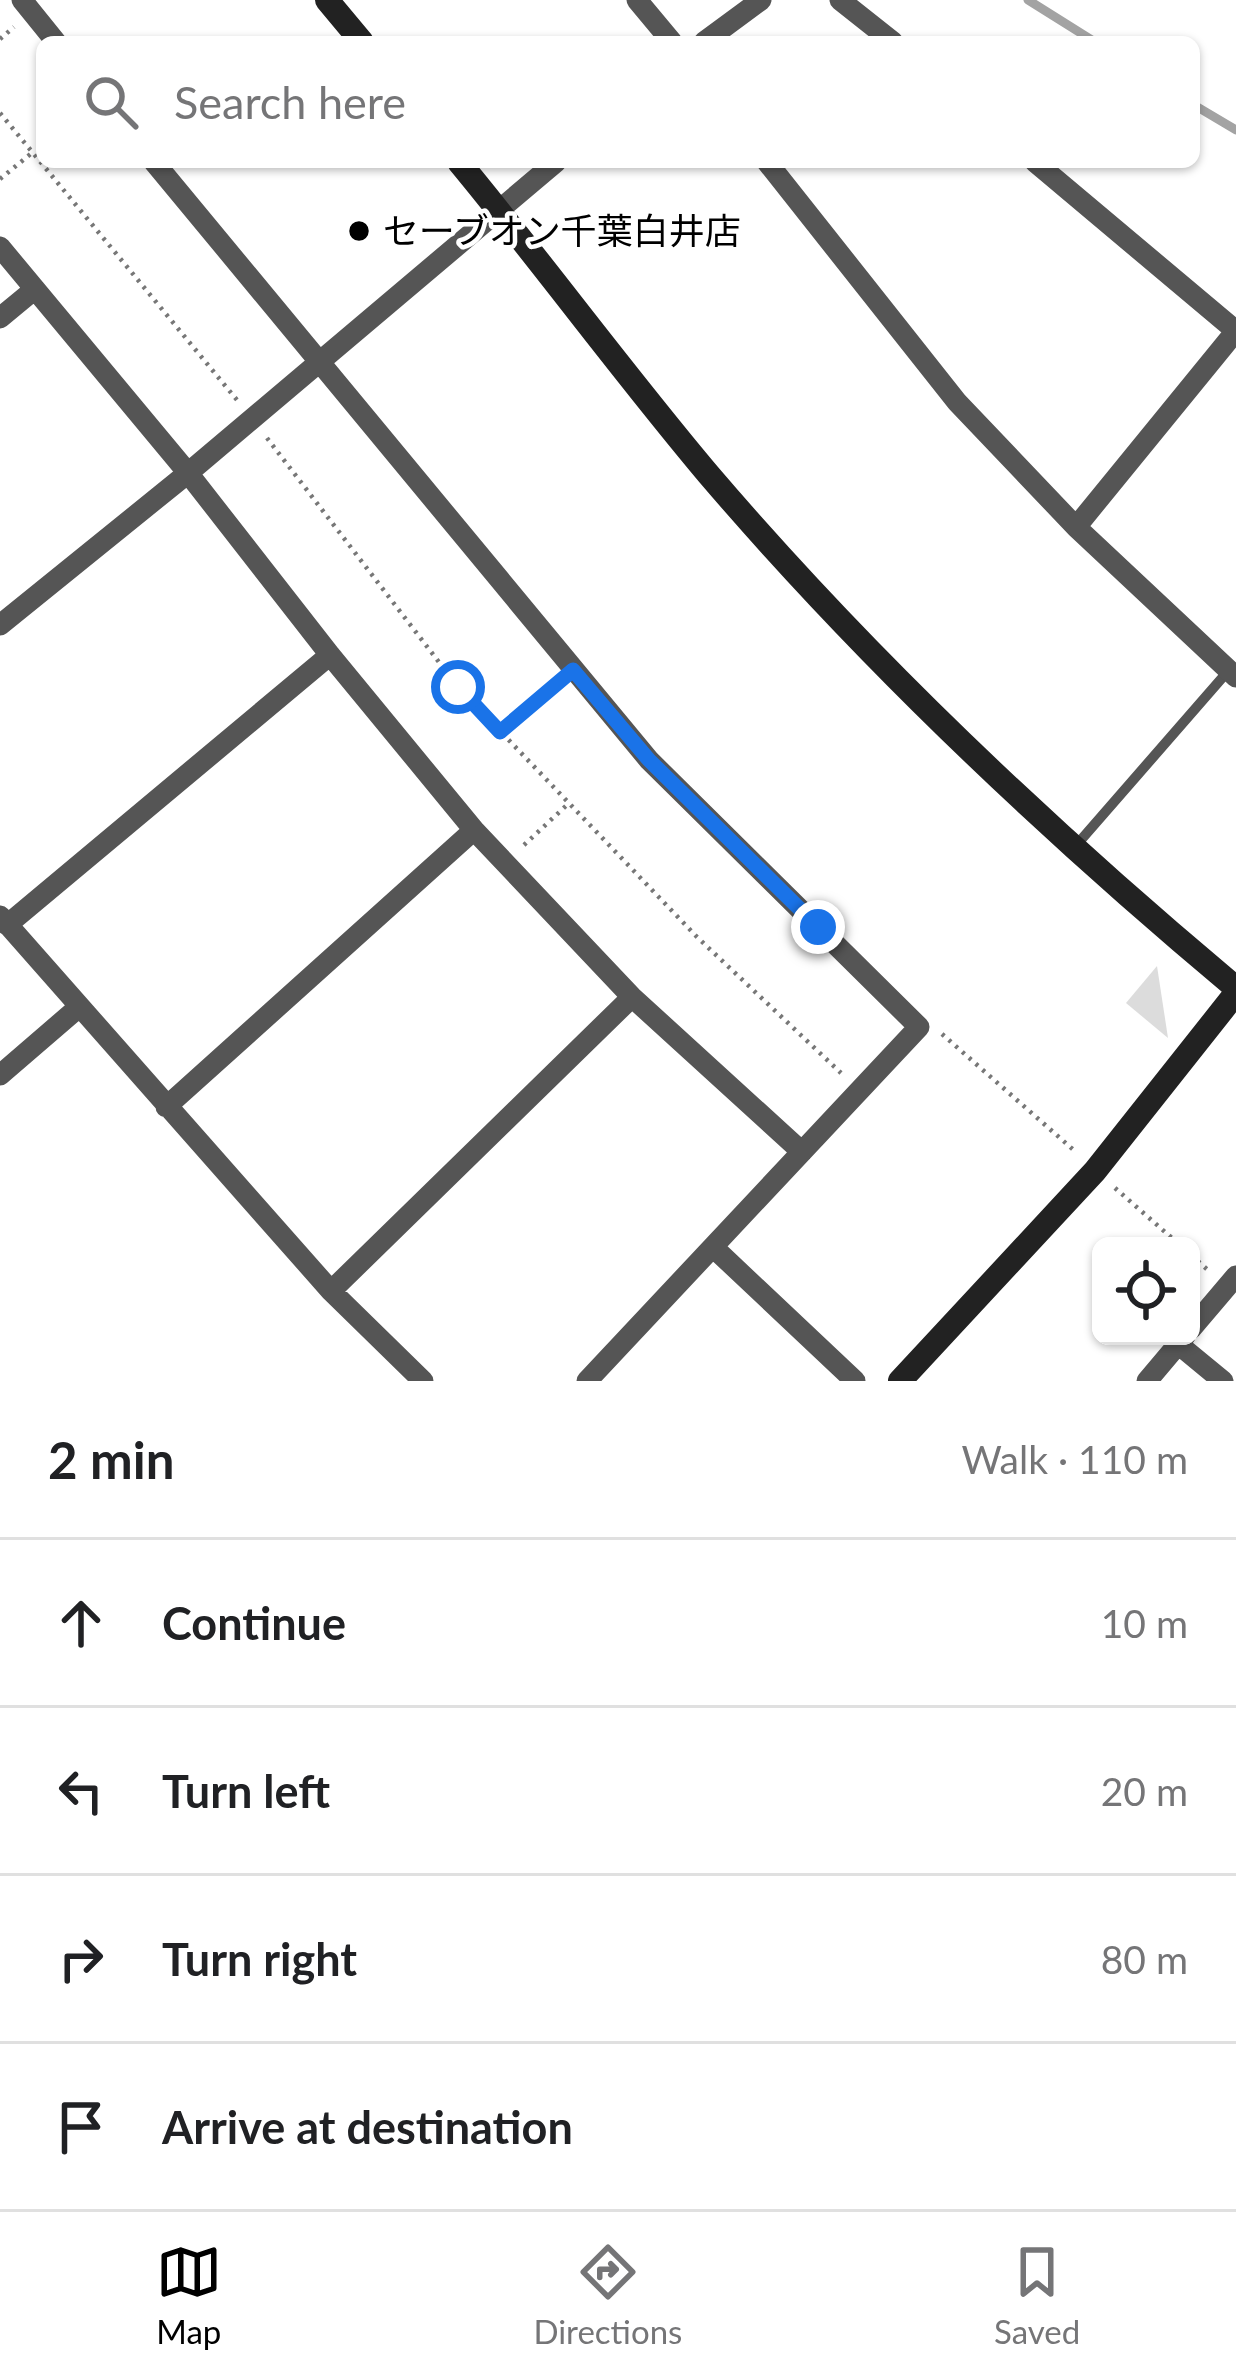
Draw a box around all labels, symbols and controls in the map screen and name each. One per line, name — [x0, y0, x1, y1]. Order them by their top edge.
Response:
search box — [36, 36, 1200, 168]
icon: search — [78, 69, 144, 135]
text: Search here — [174, 75, 406, 129]
place label: セーブオン千葉白井店 — [383, 208, 741, 252]
marker: セーブオン千葉白井店 — [346, 218, 372, 244]
route start — [431, 660, 485, 714]
route end — [791, 900, 845, 954]
map controls — [1092, 1237, 1200, 1345]
button: locate — [1092, 1237, 1200, 1345]
text: 2 min — [48, 1429, 174, 1490]
text: Walk · 110 m — [961, 1436, 1188, 1482]
icon: ahead — [48, 1590, 114, 1656]
text: Continue — [162, 1596, 346, 1650]
text: 10 m — [1101, 1600, 1188, 1646]
icon: left — [48, 1758, 114, 1824]
text: Turn left — [162, 1764, 330, 1818]
text: 20 m — [1101, 1768, 1188, 1814]
icon: right — [48, 1926, 114, 1992]
text: Turn right — [162, 1932, 357, 1986]
text: 80 m — [1101, 1936, 1188, 1982]
icon: arrive — [48, 2094, 114, 2160]
text: Arrive at destination — [162, 2100, 573, 2154]
tab: Map — [156, 2239, 222, 2351]
tab: Directions — [533, 2239, 682, 2351]
tab: Saved — [994, 2239, 1080, 2351]

